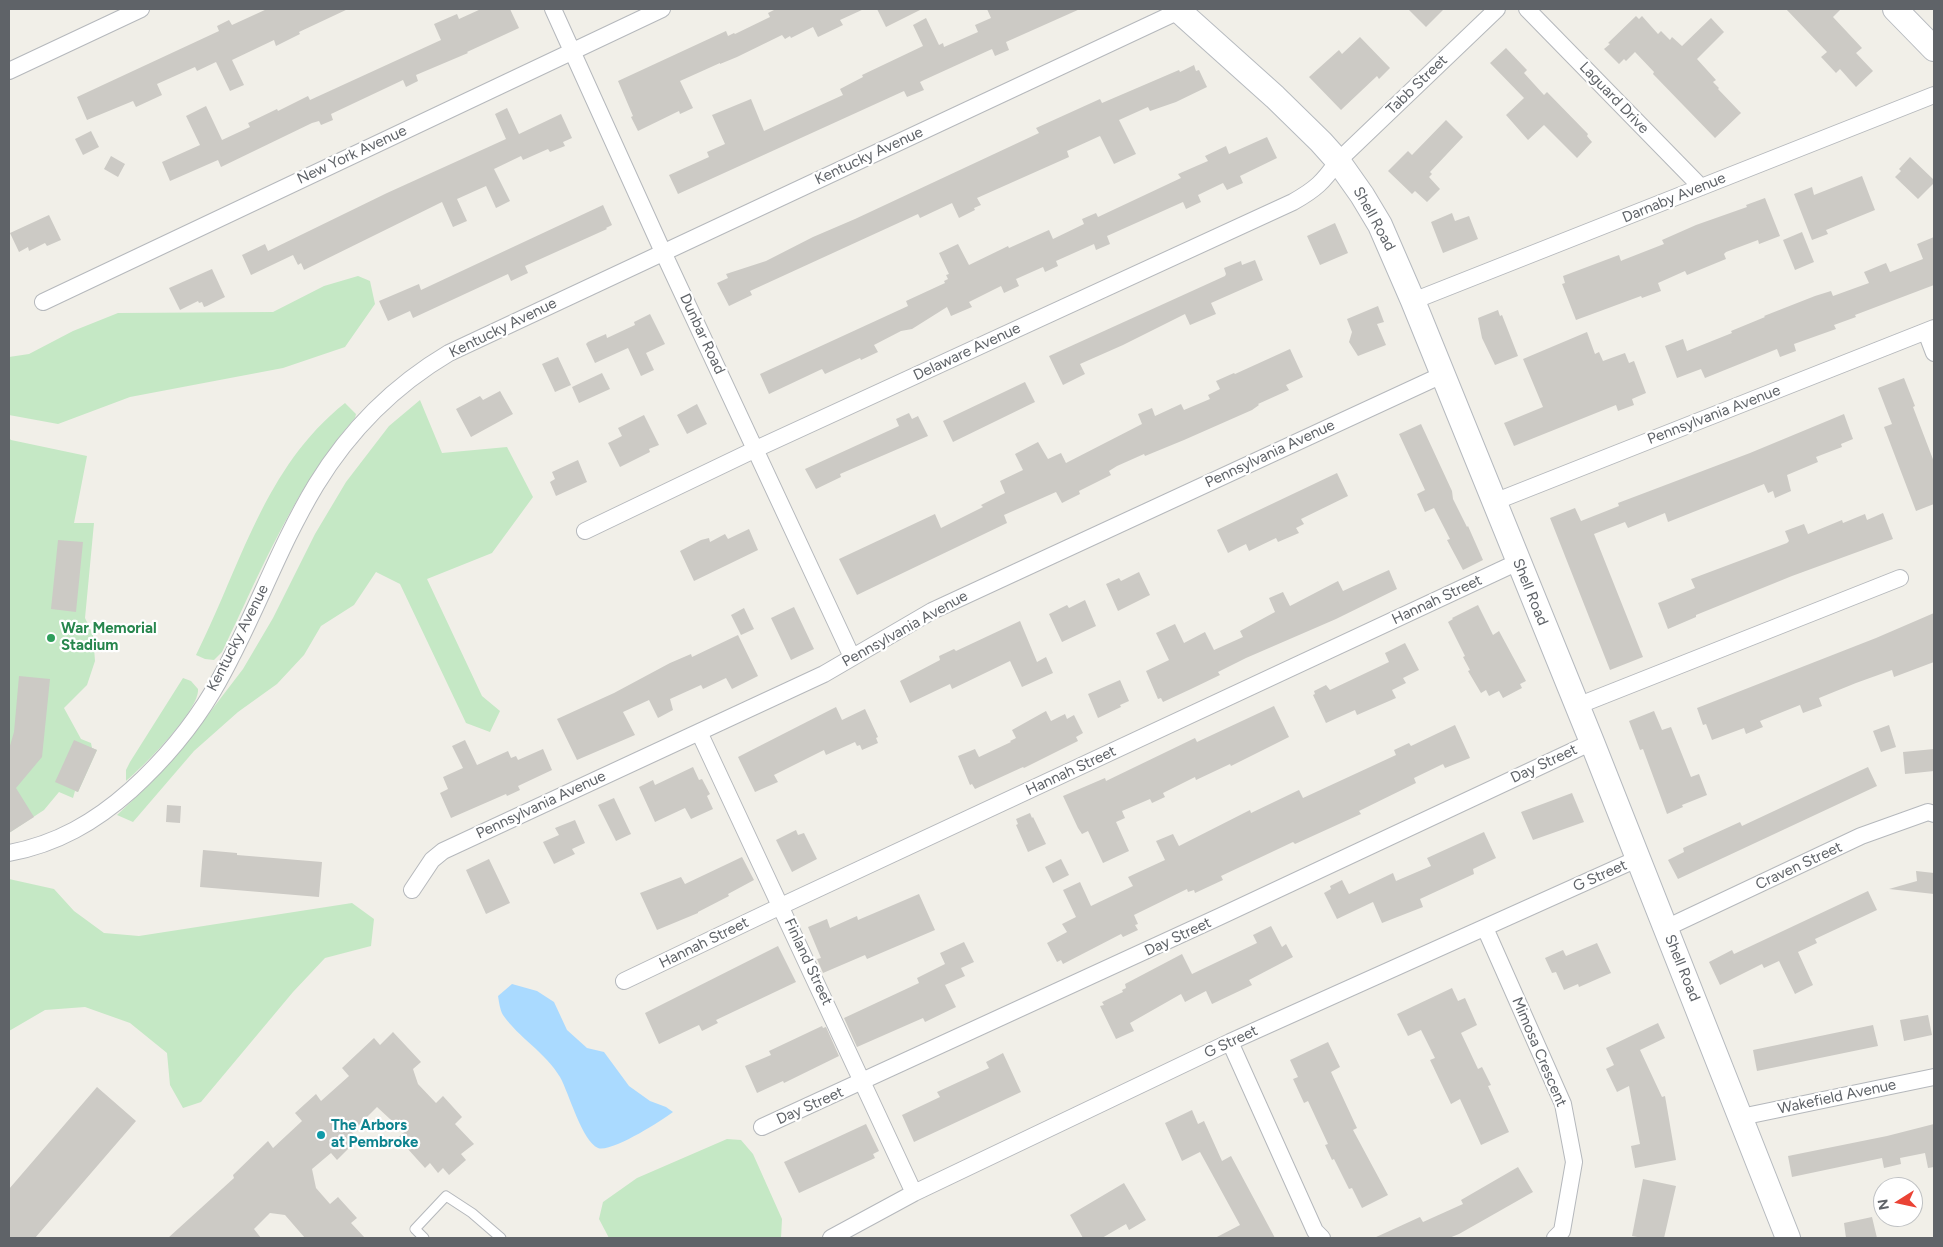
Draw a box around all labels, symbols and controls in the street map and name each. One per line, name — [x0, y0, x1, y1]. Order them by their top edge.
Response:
street label: Tabb Street — [1383, 51, 1451, 119]
street label: Laguard Drive — [1575, 58, 1653, 138]
street label: New York Avenue — [294, 122, 410, 188]
street label: Kentucky Avenue — [812, 123, 926, 189]
street label: Darnaby Avenue — [1620, 169, 1728, 227]
street label: Shell Road — [1349, 184, 1399, 254]
street label: Dunbar Road — [676, 291, 728, 377]
street label: Kentucky Avenue — [446, 294, 560, 362]
street label: Delaware Avenue — [911, 319, 1023, 385]
street label: Pennsylvania Avenue — [1645, 381, 1783, 449]
street label: Pennsylvania Avenue — [1202, 416, 1338, 492]
street label: Shell Road — [1508, 556, 1552, 628]
street label: Hannah Street — [1389, 571, 1485, 629]
street label: Kentucky Avenue — [203, 582, 273, 694]
street label: Pennsylvania Avenue — [839, 587, 971, 671]
place label: War Memorial Stadium — [61, 620, 157, 655]
marker: War Memorial Stadium — [45, 632, 57, 644]
street label: Day Street — [1508, 741, 1580, 787]
street label: Hannah Street — [1023, 742, 1119, 800]
street label: Pennsylvania Avenue — [473, 767, 609, 843]
street label: Craven Street — [1753, 838, 1845, 894]
street label: G Street — [1570, 856, 1630, 896]
street label: Hannah Street — [656, 914, 752, 972]
street label: Day Street — [1142, 914, 1214, 960]
street label: Finland Street — [780, 916, 836, 1008]
street label: Shell Road — [1660, 932, 1704, 1004]
street label: Mimosa Crescent — [1508, 994, 1570, 1110]
street label: G Street — [1201, 1022, 1261, 1062]
street label: Wakefield Avenue — [1776, 1076, 1898, 1118]
street label: Day Street — [774, 1083, 846, 1129]
place label: The Arbors at Pembroke — [331, 1117, 418, 1152]
marker: The Arbors at Pembroke — [315, 1129, 327, 1141]
north arrow — [1873, 1177, 1923, 1227]
text: N — [1874, 1198, 1893, 1211]

